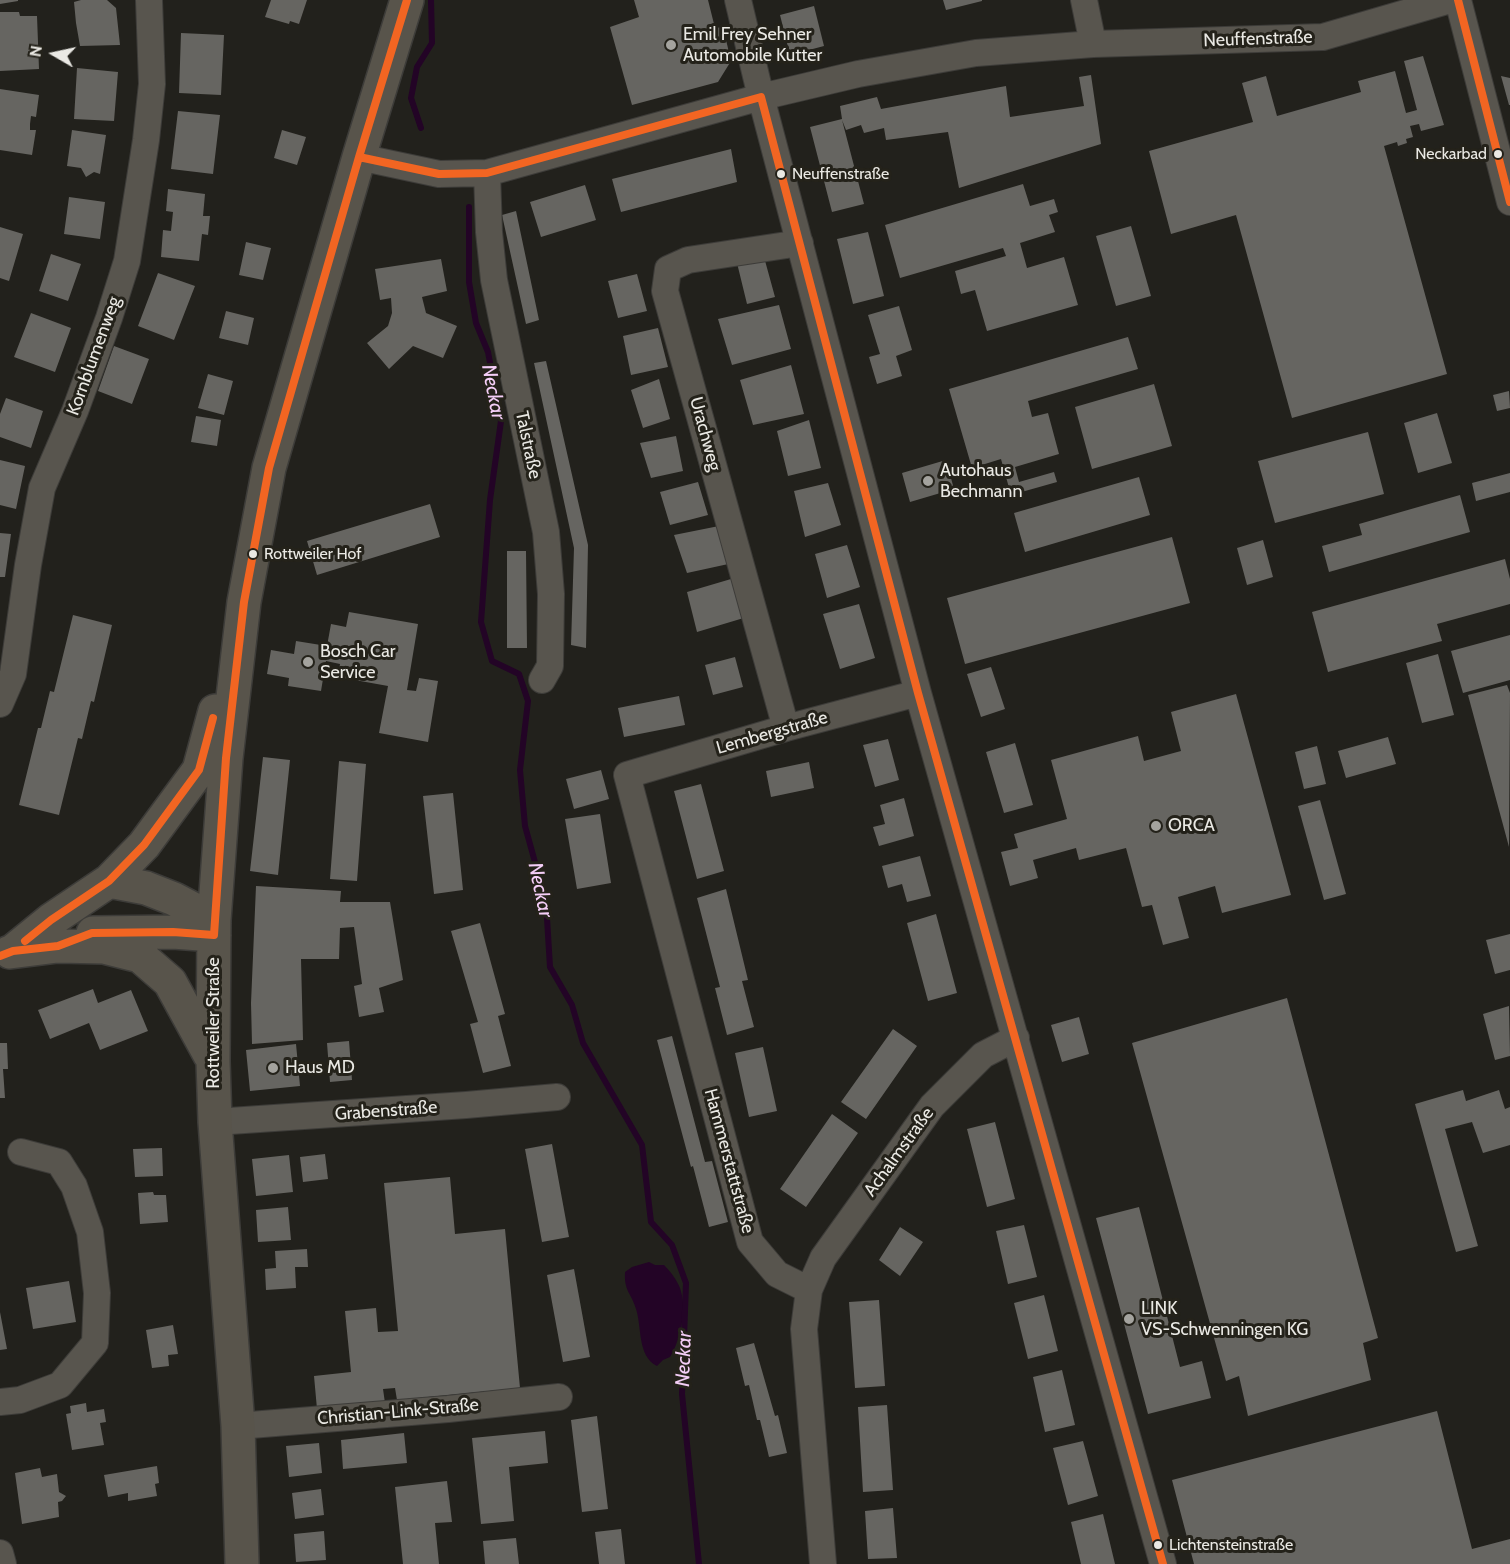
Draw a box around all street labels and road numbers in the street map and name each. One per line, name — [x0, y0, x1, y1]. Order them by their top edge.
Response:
street label: Neuffenstraße — [1203, 26, 1313, 52]
street label: Kornblumenweg — [62, 294, 126, 418]
street label: Urachweg — [685, 395, 725, 473]
street label: Talstraße — [510, 409, 546, 481]
street label: Lembergstraße — [714, 707, 830, 759]
street label: Rottweiler Straße — [203, 957, 225, 1089]
street label: Hammerstattstraße — [699, 1086, 759, 1236]
street label: Grabenstraße — [334, 1097, 438, 1125]
street label: Achalmstraße — [859, 1103, 939, 1201]
street label: Christian-Link-Straße — [316, 1394, 480, 1430]

